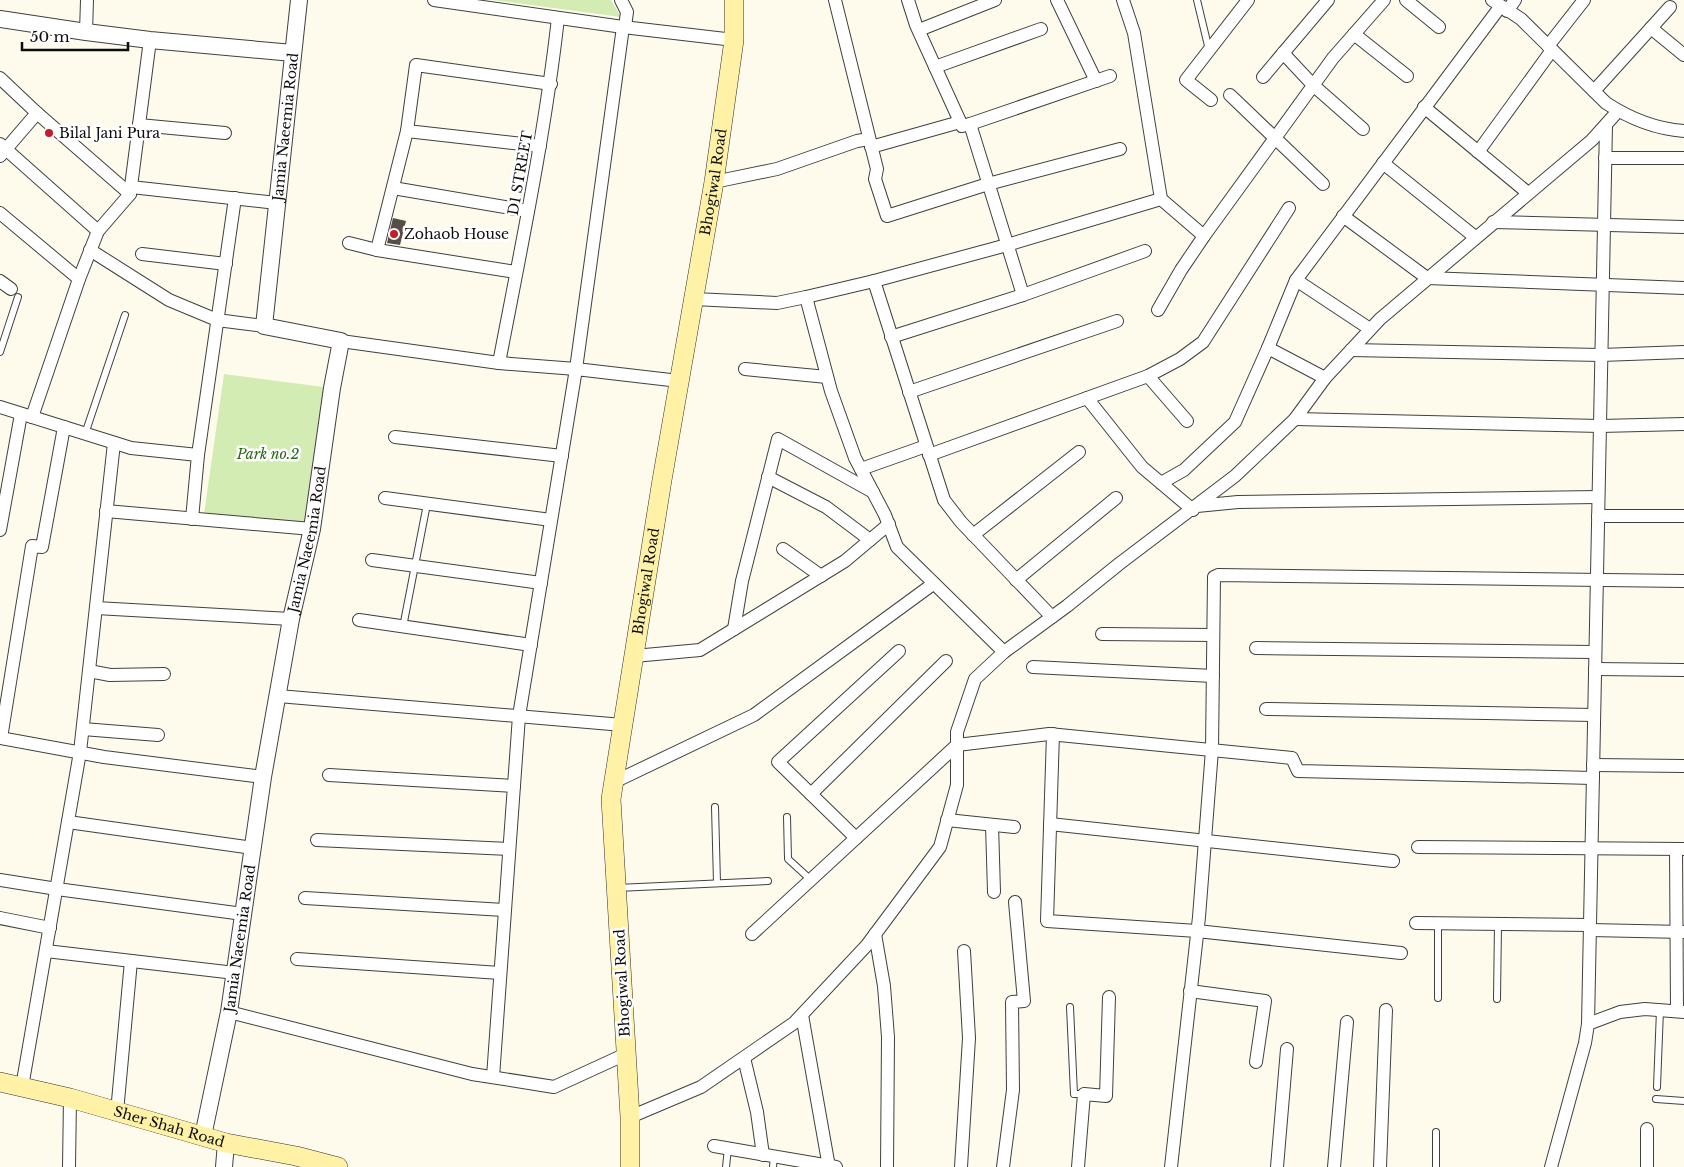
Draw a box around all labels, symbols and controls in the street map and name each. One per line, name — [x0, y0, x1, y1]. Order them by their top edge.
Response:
scale bar — [22, 20, 129, 52]
text: 50 m — [30, 27, 70, 46]
street label: Jamia Naeemia Road — [268, 51, 302, 204]
place label: Bilal Jani Pura — [59, 124, 160, 142]
marker: Bilal Jani Pura — [43, 127, 55, 139]
street label: Bhogiwal Road — [696, 127, 731, 237]
street label: D1 STREET — [504, 129, 536, 217]
place label: Zohaob House — [404, 225, 509, 243]
marker: Zohaob House — [388, 228, 400, 240]
park label: Park no.2 — [236, 445, 300, 463]
street label: Jamia Naeemia Road — [283, 464, 330, 616]
street label: Bhogiwal Road — [628, 526, 663, 636]
street label: Jamia Naeemia Road — [220, 863, 259, 1015]
street label: Bhogiwal Road — [610, 928, 634, 1037]
street label: Sher Shah Road — [112, 1102, 227, 1151]

